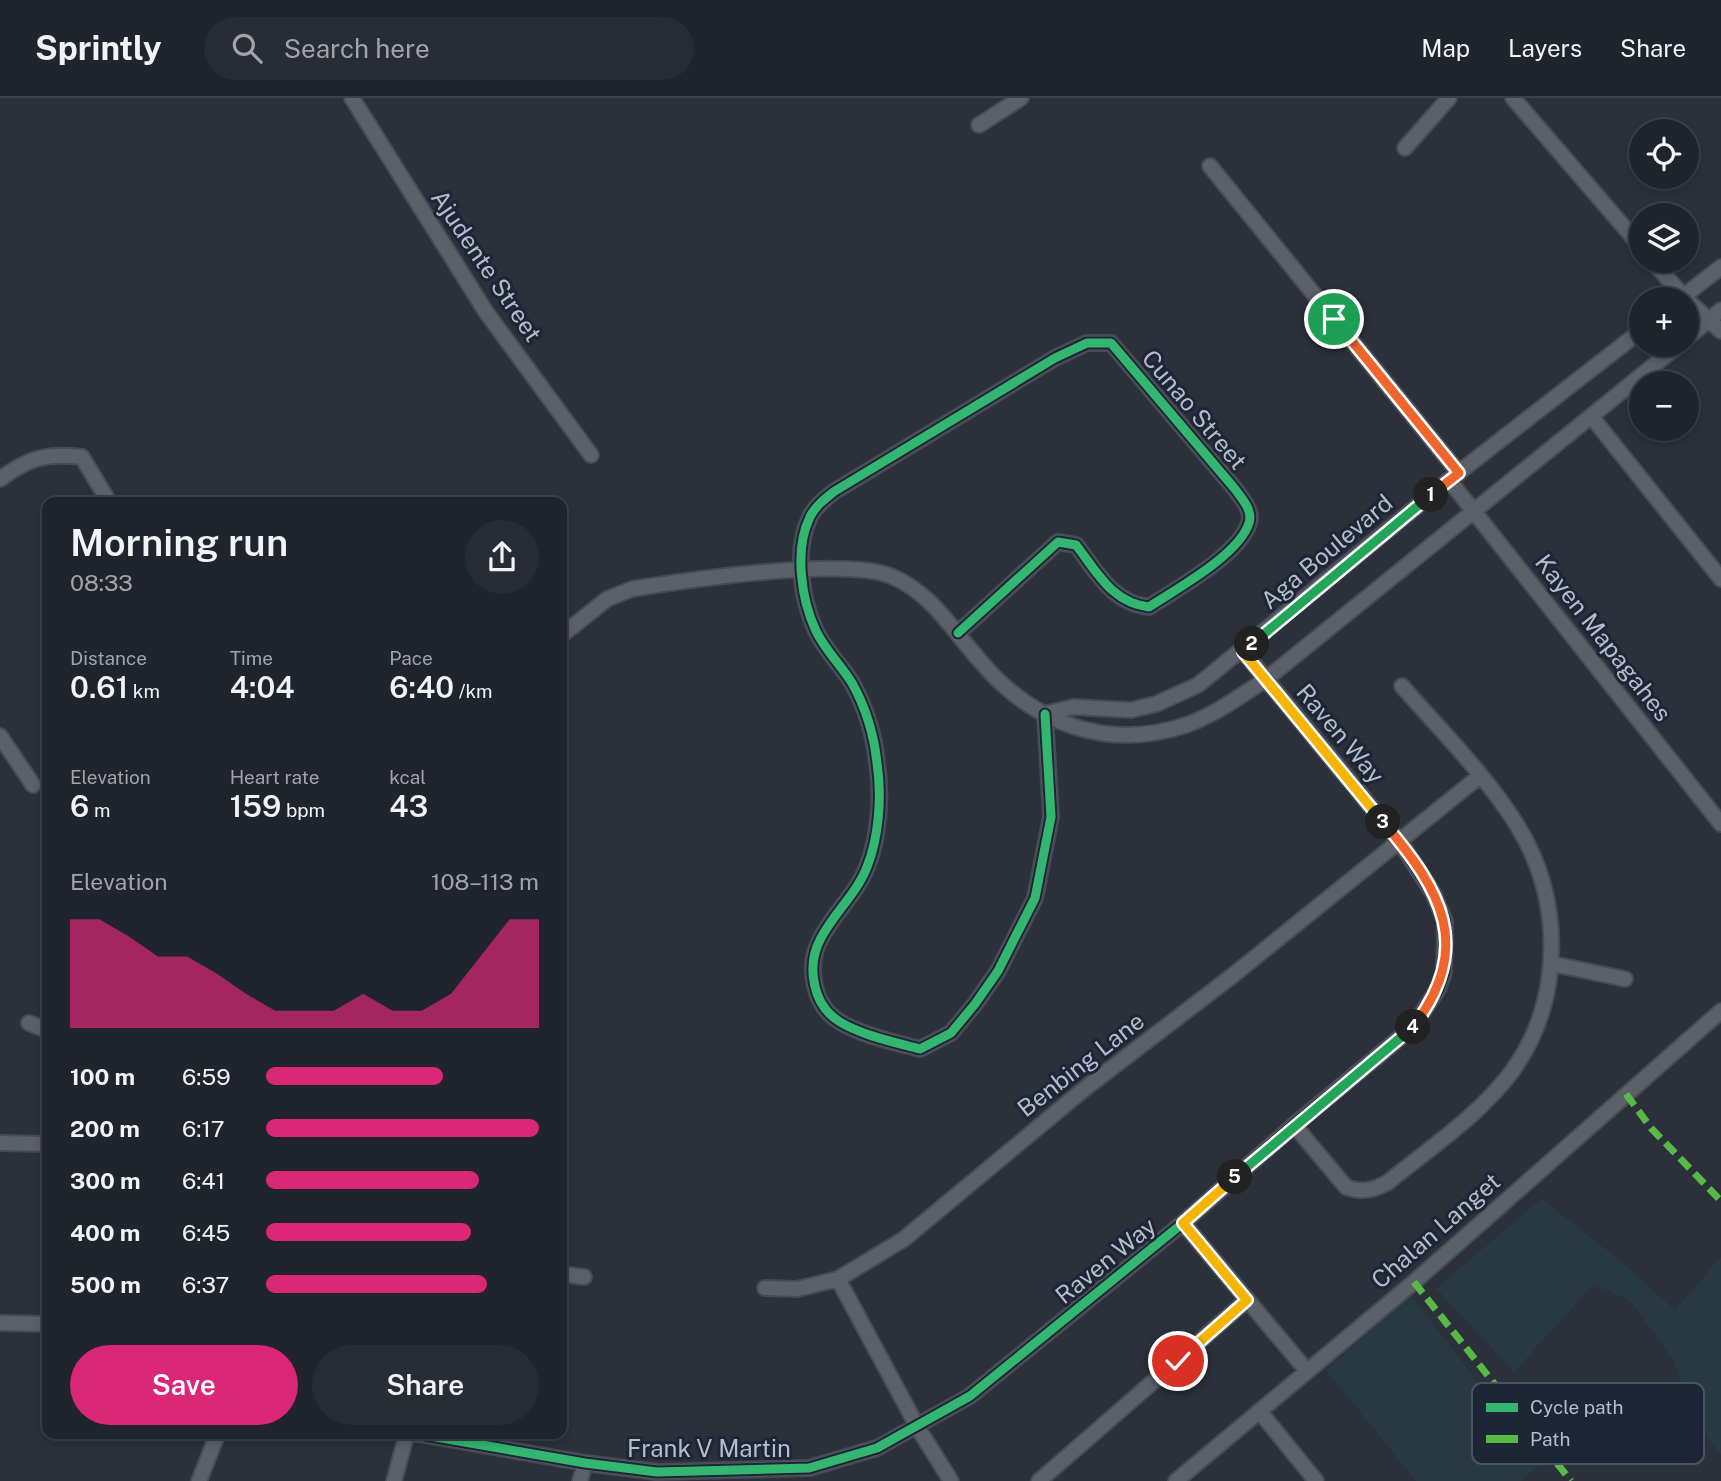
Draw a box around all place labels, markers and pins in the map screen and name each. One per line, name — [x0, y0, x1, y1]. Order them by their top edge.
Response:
pin — [1304, 289, 1364, 349]
pin: 1 — [1414, 478, 1448, 512]
pin: 2 — [1234, 626, 1270, 662]
pin: 3 — [1366, 804, 1400, 840]
pin: 4 — [1396, 1010, 1430, 1044]
pin: 5 — [1218, 1160, 1252, 1194]
pin — [1148, 1331, 1208, 1391]

